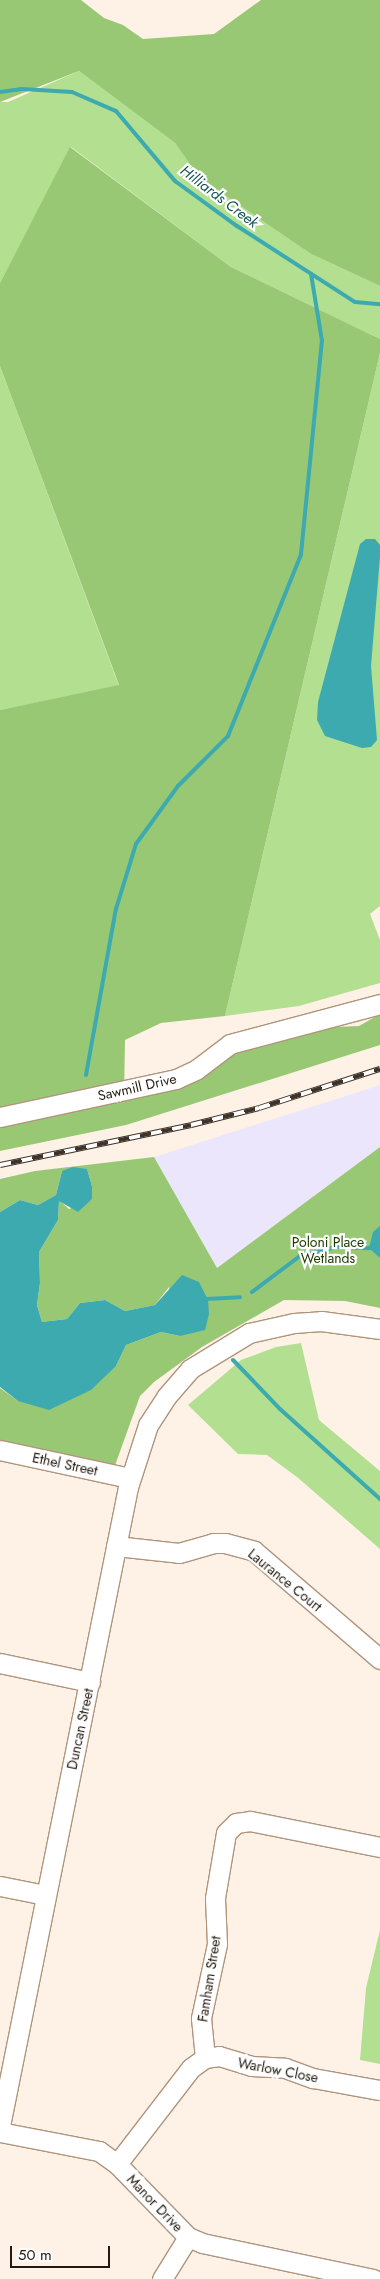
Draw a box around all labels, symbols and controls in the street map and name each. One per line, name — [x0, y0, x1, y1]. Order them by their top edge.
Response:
water label: Hilliards Creek — [177, 162, 261, 232]
street label: Sawmill Drive — [96, 1070, 178, 1104]
park label: Poloni Place Wetlands — [292, 1234, 364, 1266]
street label: Ethel Street — [31, 1449, 99, 1479]
street label: Laurance Court — [245, 1545, 325, 1615]
street label: Duncan Street — [63, 1687, 97, 1771]
street label: Famham Street — [194, 1935, 224, 2023]
street label: Warlow Close — [236, 2054, 320, 2086]
street label: Manor Drive — [124, 2171, 186, 2235]
scale bar — [12, 2236, 112, 2268]
text: 50 m — [18, 2244, 52, 2266]

